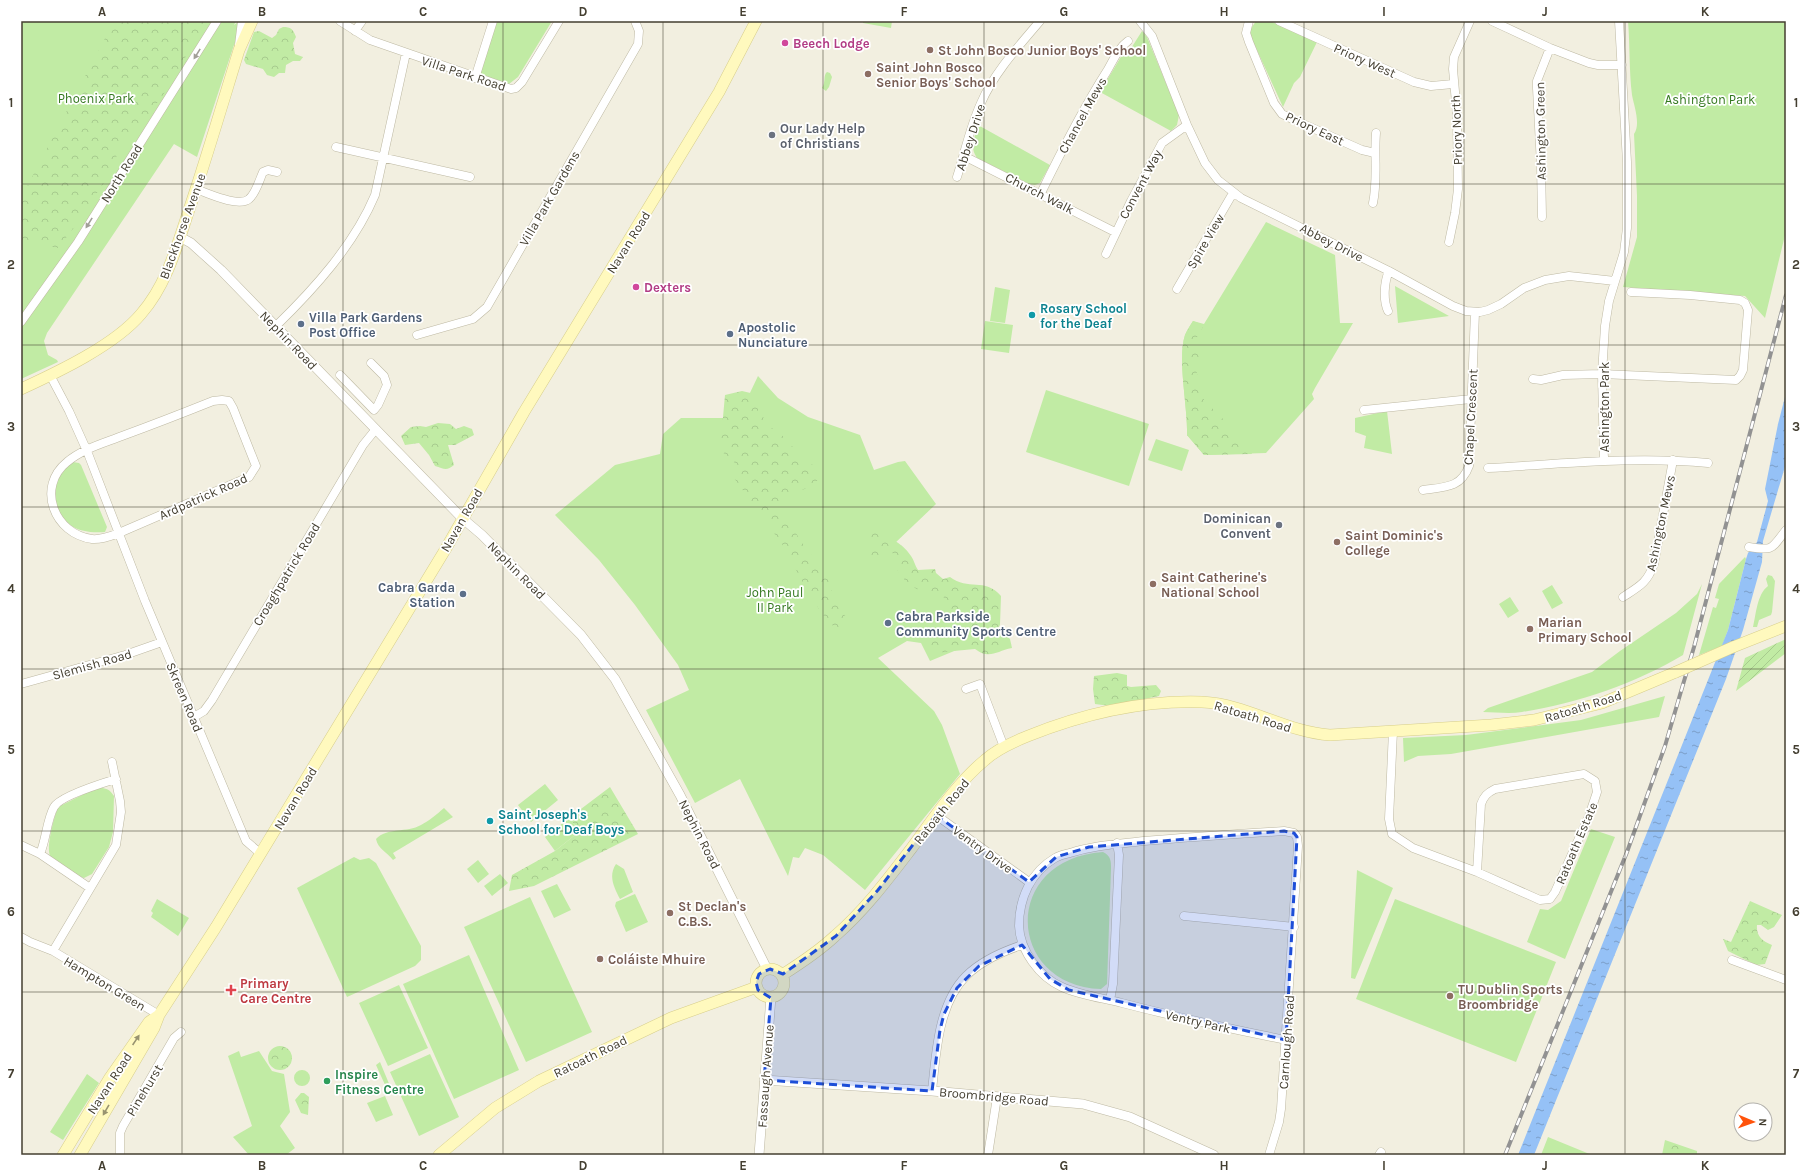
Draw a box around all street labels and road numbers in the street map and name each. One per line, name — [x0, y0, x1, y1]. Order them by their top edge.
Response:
street label: Priory West — [1331, 40, 1398, 81]
street label: Villa Park Road — [420, 53, 508, 94]
street label: Chancel Mews — [1055, 74, 1110, 156]
street label: Ashington Green — [1532, 82, 1549, 180]
street label: Priory North — [1448, 95, 1465, 165]
street label: Abbey Drive — [953, 102, 988, 172]
street label: Priory East — [1283, 108, 1347, 149]
street label: North Road — [97, 141, 145, 205]
street label: Convent Way — [1116, 147, 1165, 221]
street label: Villa Park Gardens — [516, 148, 583, 249]
street label: Church Walk — [1003, 170, 1077, 217]
street label: Blackhorse Avenue — [156, 171, 209, 281]
street label: Navan Road — [603, 208, 653, 276]
street label: Spire View — [1184, 211, 1227, 271]
street label: Abbey Drive — [1298, 220, 1366, 265]
street label: Nephin Road — [257, 308, 320, 373]
street label: Ashington Park — [1597, 362, 1612, 452]
street label: Chapel Crescent — [1460, 368, 1481, 465]
street label: Ardpatrick Road — [157, 470, 250, 523]
street label: Ashington Mews — [1643, 473, 1678, 573]
street label: Navan Road — [437, 486, 486, 555]
street label: Croaghpatrick Road — [250, 520, 323, 628]
street label: Nephin Road — [485, 538, 549, 602]
street label: Slemish Road — [51, 646, 134, 683]
street label: Skreen Road — [163, 660, 206, 734]
street label: Ratoath Road — [1543, 688, 1624, 725]
street label: Ratoath Road — [1212, 698, 1293, 735]
street label: Navan Road — [271, 764, 320, 832]
street label: Ratoath Road — [910, 776, 972, 847]
street label: Nephin Road — [676, 797, 723, 871]
street label: Ratoath Estate — [1552, 800, 1601, 887]
street label: Ventry Drive — [950, 823, 1016, 876]
street label: Hampton Green — [61, 953, 148, 1014]
street label: Carnlough Road — [1276, 994, 1297, 1090]
street label: Ventry Park — [1164, 1007, 1232, 1036]
street label: Fassaugh Avenue — [754, 1024, 777, 1128]
street label: Ratoath Road — [551, 1032, 629, 1081]
street label: Navan Road — [84, 1050, 135, 1117]
street label: Pinehurst — [123, 1062, 166, 1119]
street label: Broombridge Road — [938, 1084, 1049, 1109]

